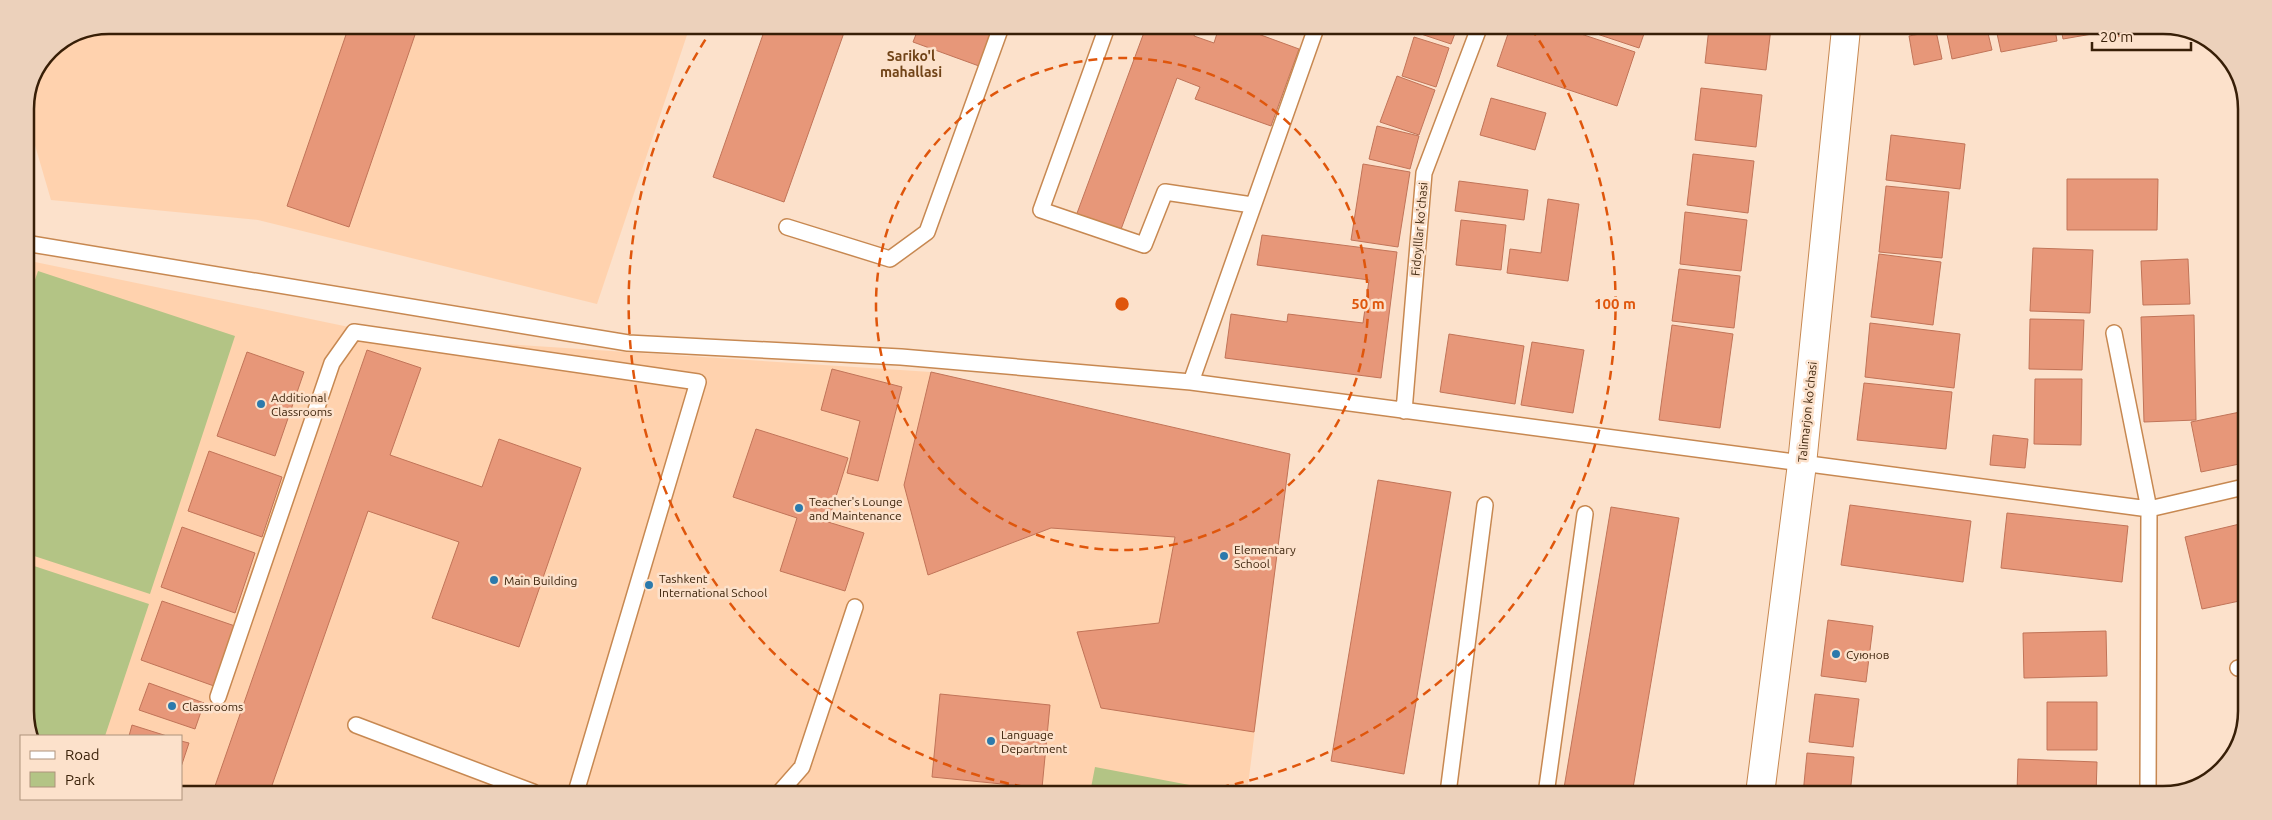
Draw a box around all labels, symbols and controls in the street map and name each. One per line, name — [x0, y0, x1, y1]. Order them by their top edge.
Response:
scale bar — [2092, 20, 2191, 52]
text: 20 m — [2100, 28, 2133, 45]
district label: Sariko'l mahallasi — [880, 48, 942, 80]
street label: Fidoylllar ko'chasi — [1408, 181, 1430, 276]
centre of rings — [1113, 295, 1131, 313]
text: 50 m — [1351, 295, 1385, 312]
text: 100 m — [1594, 295, 1636, 312]
street label: Talimarjon ko'chasi — [1795, 361, 1819, 463]
place label: Additional Classrooms — [271, 391, 332, 418]
marker: Additional Classrooms — [255, 398, 267, 410]
place label: Teacher's Lounge and Maintenance — [809, 495, 903, 522]
marker: Teacher's Lounge and Maintenance — [793, 502, 805, 514]
place label: Elementary School — [1234, 543, 1296, 570]
marker: Elementary School — [1218, 550, 1230, 562]
place label: Tashkent International School — [659, 572, 767, 599]
marker: Main Building — [488, 574, 500, 586]
place label: Main Building — [504, 574, 577, 587]
marker: Tashkent International School — [643, 579, 655, 591]
marker: Суюнов — [1830, 648, 1842, 660]
place label: Суюнов — [1846, 648, 1889, 661]
marker: Classrooms — [166, 700, 178, 712]
place label: Classrooms — [182, 700, 243, 713]
place label: Language Department — [1001, 728, 1067, 755]
legend — [20, 735, 182, 800]
marker: Language Department — [985, 735, 997, 747]
text: Road — [65, 746, 100, 763]
text: Park — [65, 771, 95, 788]

